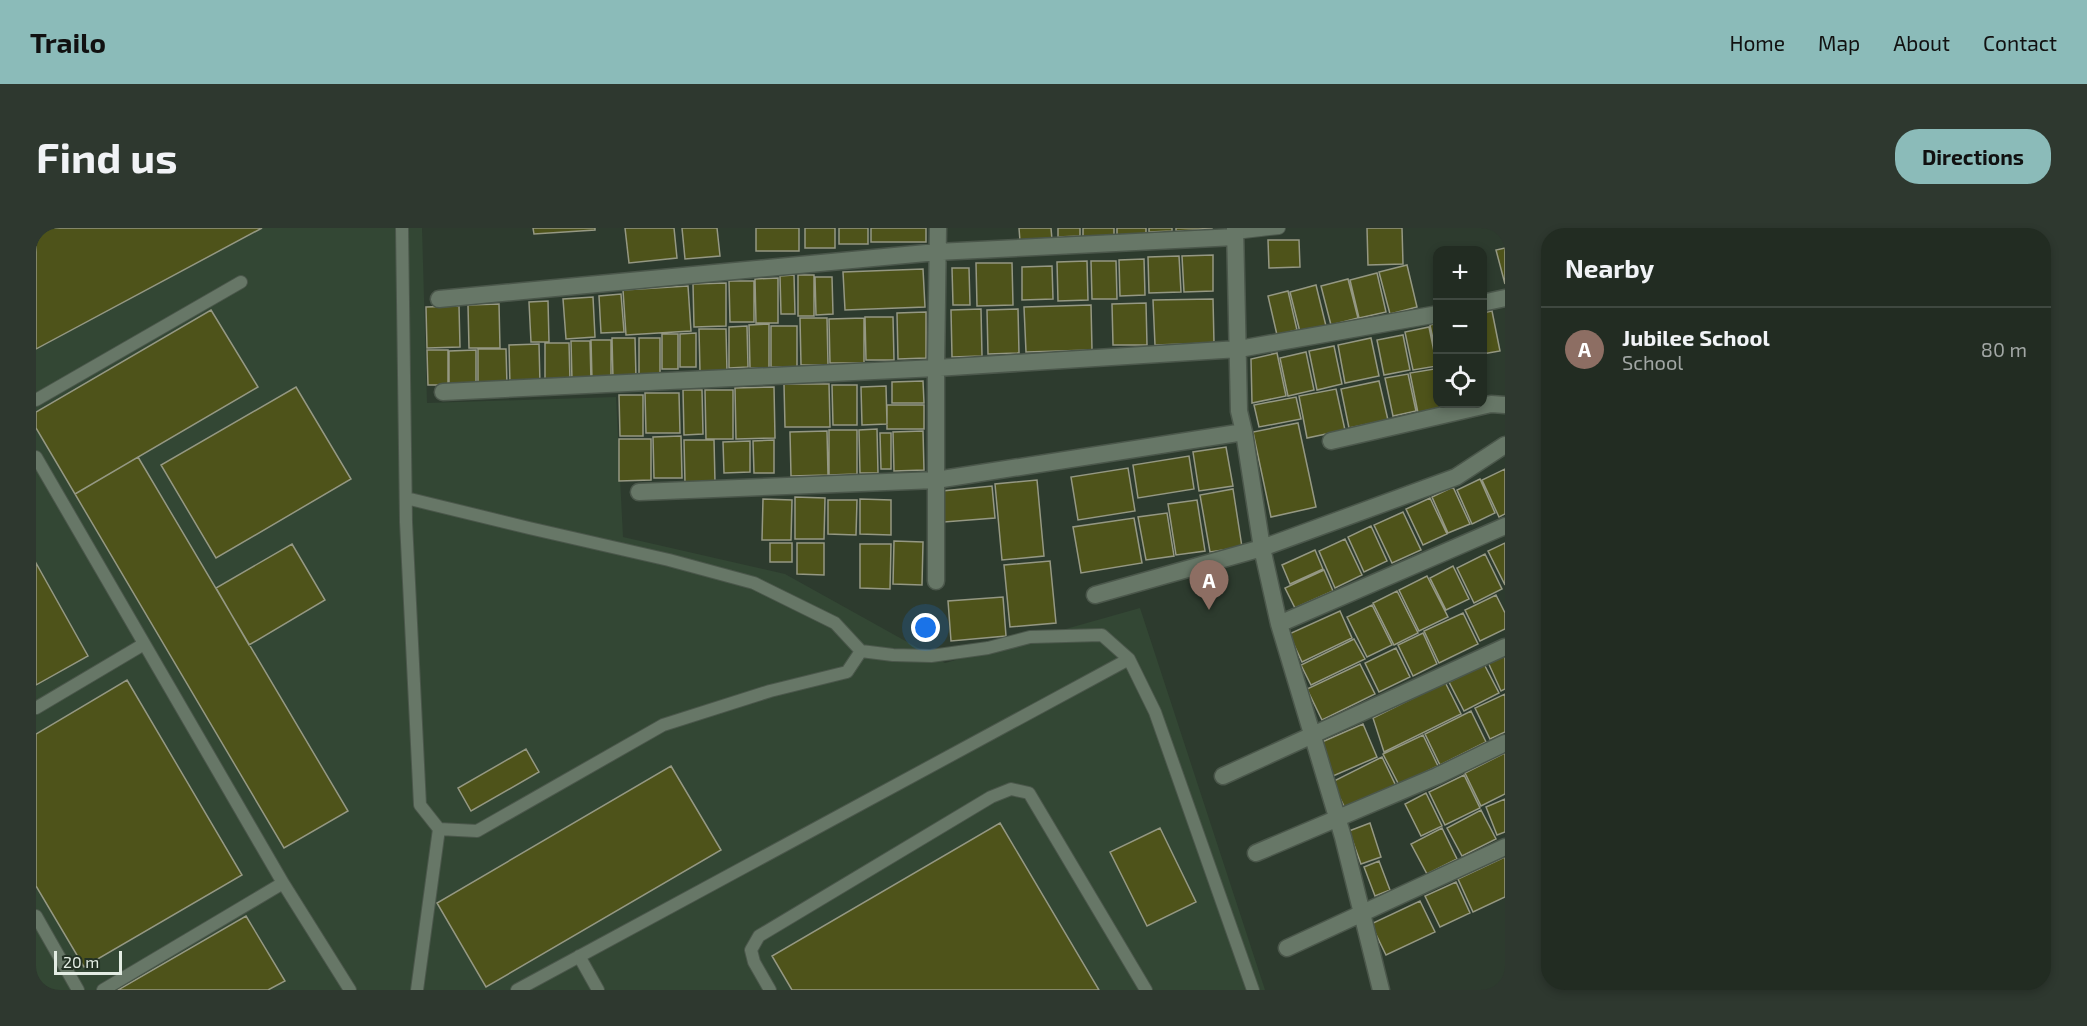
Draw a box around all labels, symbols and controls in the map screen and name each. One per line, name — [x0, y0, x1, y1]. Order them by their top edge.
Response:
text: Trailo — [30, 25, 106, 59]
text: Home — [1729, 30, 1785, 55]
text: Map — [1818, 30, 1860, 55]
text: About — [1893, 30, 1950, 55]
text: Contact — [1983, 30, 2057, 55]
button: Directions — [1895, 129, 2051, 184]
text: Find us — [36, 131, 178, 181]
map controls — [1433, 246, 1487, 408]
button: + — [1433, 246, 1487, 300]
text: Nearby — [1565, 252, 1654, 283]
button: − — [1433, 300, 1487, 354]
text: Jubilee School — [1622, 324, 1770, 350]
text: A — [1578, 337, 1591, 361]
text: 80 m — [1981, 337, 2027, 361]
text: School — [1622, 350, 1683, 374]
button: locate — [1433, 354, 1487, 408]
pin: A — [1190, 560, 1228, 610]
your location — [911, 613, 940, 642]
scale bar — [54, 948, 122, 976]
text: 20 m — [63, 952, 99, 971]

